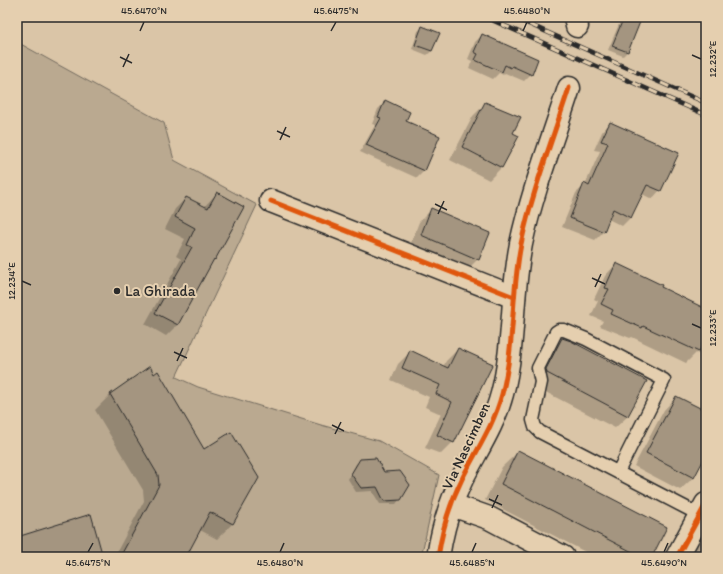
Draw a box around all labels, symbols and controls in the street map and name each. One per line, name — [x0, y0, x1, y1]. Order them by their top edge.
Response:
text: 45.6470°N — [121, 4, 167, 17]
text: 45.6475°N — [314, 4, 359, 17]
text: 45.6480°N — [504, 4, 550, 17]
text: 12.232°E — [706, 40, 719, 77]
text: 12.234°E — [5, 262, 18, 300]
place label: La Ghirada — [125, 282, 196, 300]
marker: La Ghirada — [112, 286, 122, 296]
text: 12.233°E — [706, 309, 719, 347]
street label: Via Nascimben — [438, 399, 494, 493]
text: 45.6475°N — [66, 556, 111, 569]
text: 45.6480°N — [257, 556, 303, 569]
text: 45.6485°N — [449, 556, 495, 569]
text: 45.6490°N — [641, 556, 687, 569]

